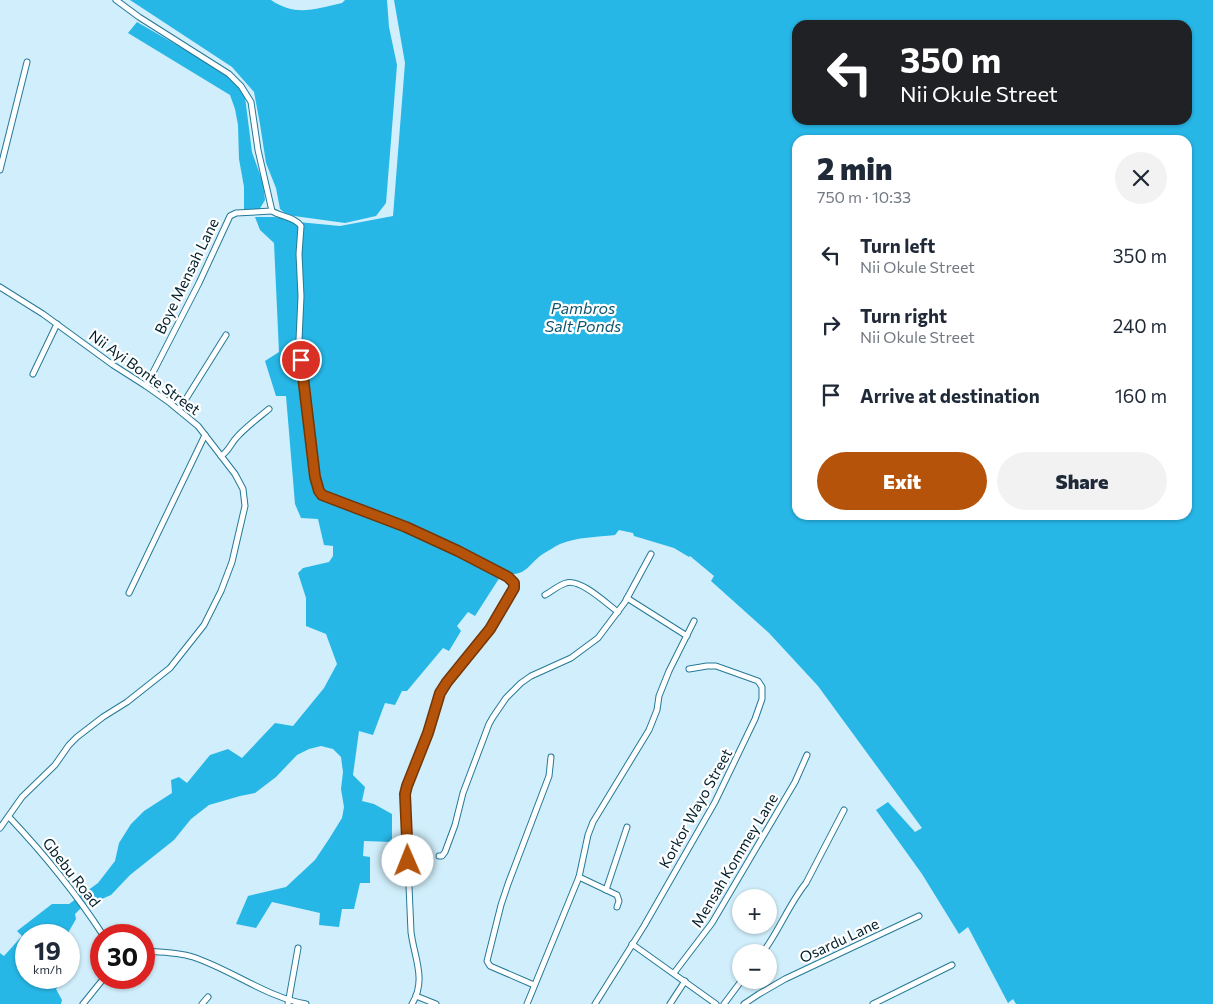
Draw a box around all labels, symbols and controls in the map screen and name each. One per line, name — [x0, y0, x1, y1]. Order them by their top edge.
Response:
text: 350 m — [900, 37, 1001, 80]
icon: left — [817, 40, 882, 105]
text: Nii Okule Street — [900, 80, 1058, 107]
text: 2 min — [817, 149, 892, 186]
button: close — [1115, 152, 1167, 204]
text: 750 m · 10:33 — [817, 187, 911, 206]
street label: Boye Mensah Lane — [150, 215, 222, 337]
text: Turn left — [860, 234, 935, 257]
icon: left — [817, 241, 845, 269]
text: 350 m — [1113, 244, 1167, 267]
text: Nii Okule Street — [860, 257, 975, 276]
water label: Pambros Salt Ponds — [545, 298, 621, 335]
text: Turn right — [860, 304, 947, 327]
icon: right — [817, 311, 845, 339]
text: 240 m — [1113, 314, 1167, 337]
street label: Nii Ayi Bonte Street — [86, 326, 204, 418]
text: Nii Okule Street — [860, 327, 975, 346]
pin — [280, 339, 322, 381]
icon: arrive — [287, 346, 315, 374]
icon: arrive — [817, 381, 845, 409]
text: Arrive at destination — [860, 384, 1040, 407]
text: 160 m — [1115, 384, 1167, 407]
button: Exit — [817, 452, 987, 510]
button: Share — [997, 452, 1167, 510]
street label: Korkor Wayo Street — [655, 745, 735, 871]
street label: Mensah Kommey Lane — [687, 790, 781, 930]
street label: Gbebu Road — [39, 834, 105, 910]
position arrow — [381, 834, 433, 886]
map controls — [732, 889, 777, 989]
button: + — [732, 889, 777, 934]
street label: Osardu Lane — [796, 914, 882, 966]
speed limit sign: 30 — [90, 924, 155, 989]
text: 19 — [34, 935, 61, 965]
button: − — [732, 944, 777, 989]
text: km/h — [33, 962, 62, 976]

